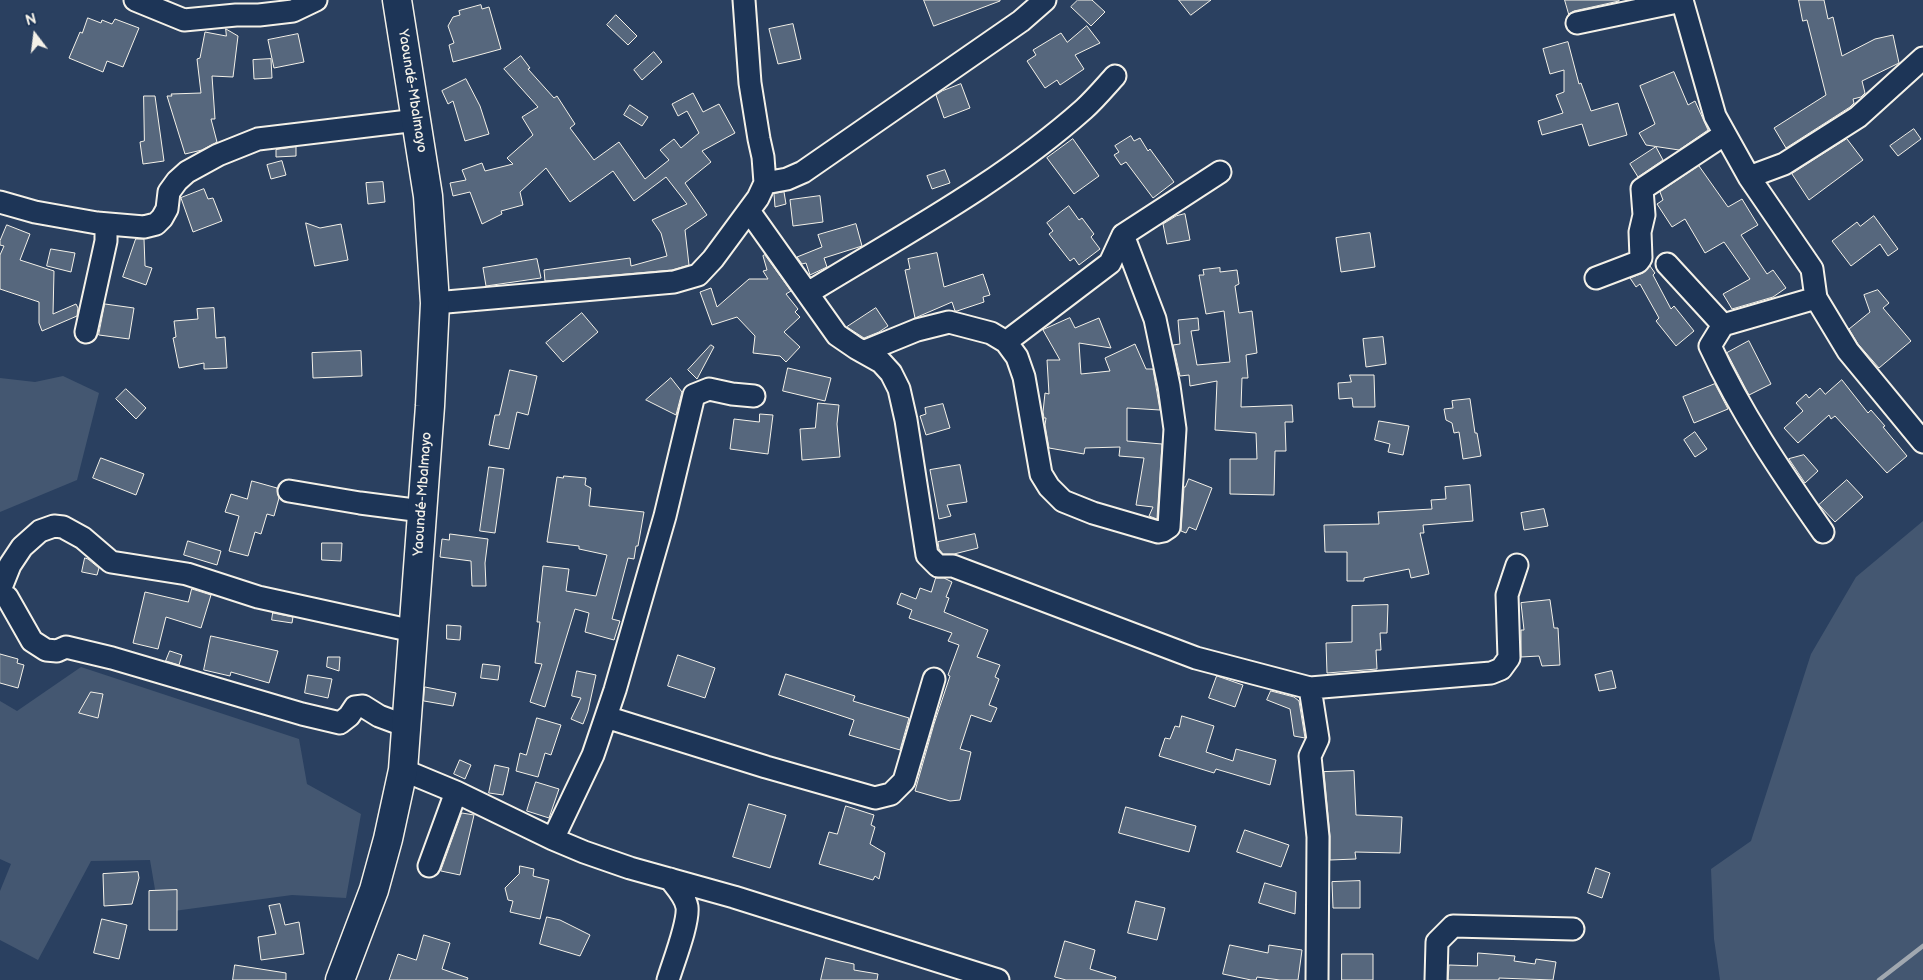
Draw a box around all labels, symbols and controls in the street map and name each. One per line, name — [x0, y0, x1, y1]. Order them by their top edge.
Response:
north arrow — [10, 10, 60, 60]
text: N — [24, 10, 38, 30]
street label: Yaoundé-Mbalmayo — [394, 28, 430, 154]
street label: Yaoundé-Mbalmayo — [410, 431, 436, 557]

